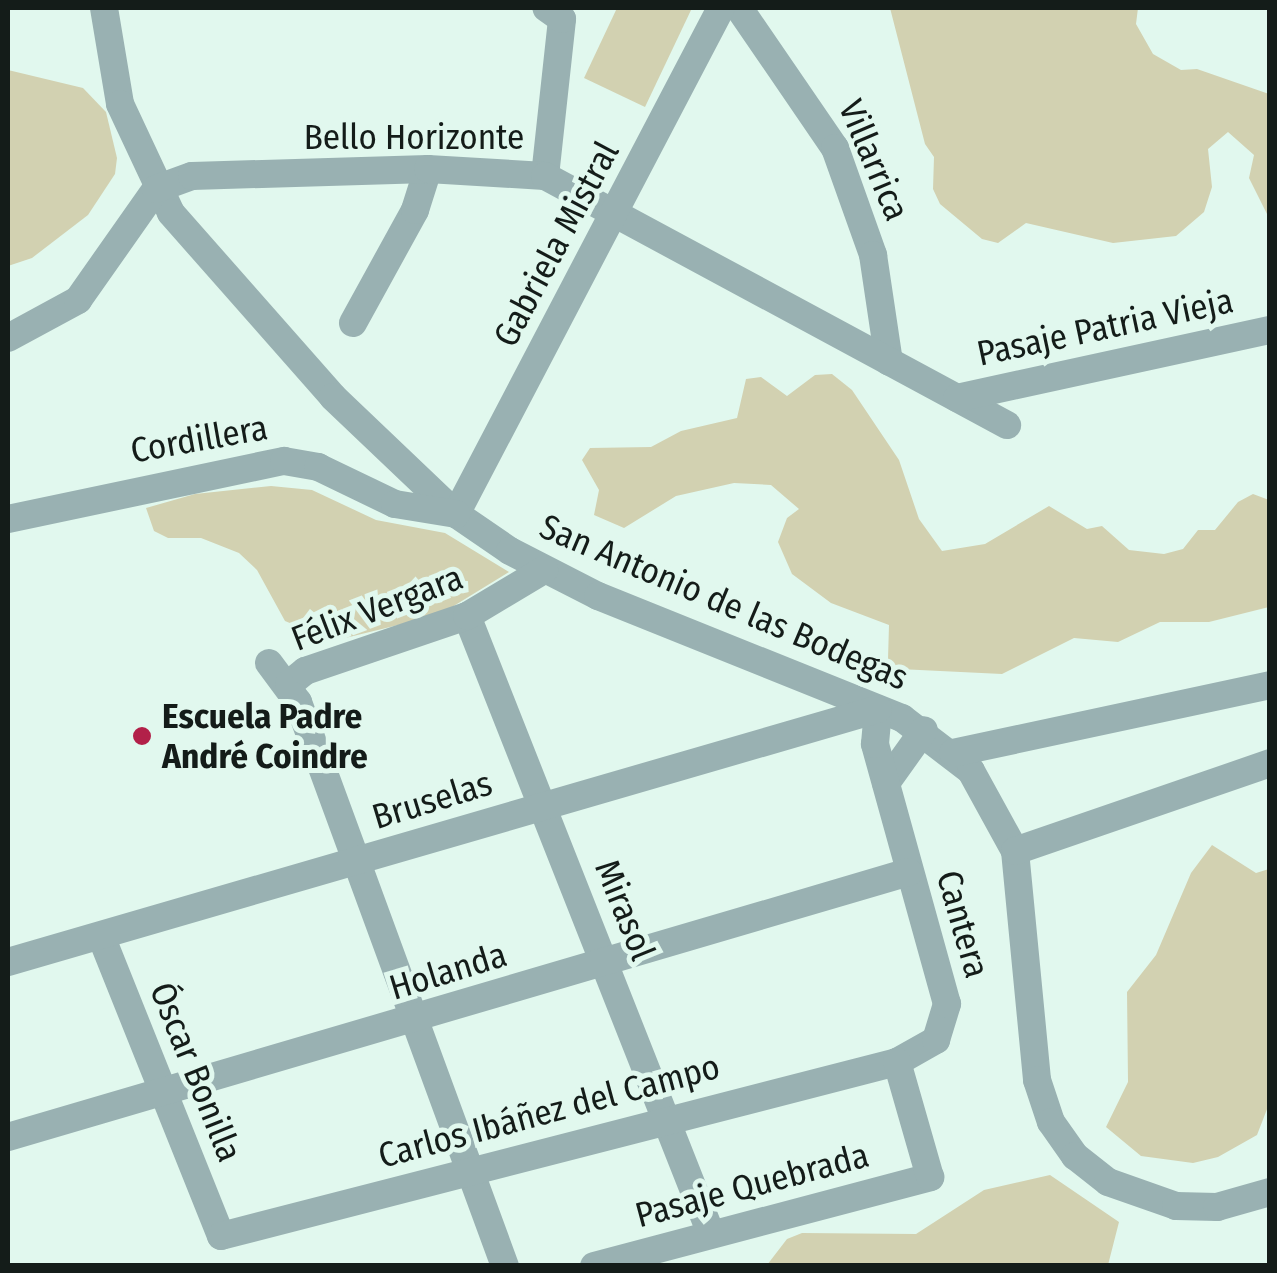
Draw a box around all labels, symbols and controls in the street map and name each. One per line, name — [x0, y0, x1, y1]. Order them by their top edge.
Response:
street label: Villarrica — [830, 93, 918, 227]
street label: Bello Horizonte — [304, 116, 524, 158]
street label: Gabriela Mistral — [484, 134, 628, 354]
street label: Pasaje Patria Vieja — [973, 279, 1237, 375]
street label: Cordillera — [127, 406, 271, 472]
street label: San Antonio de las Bodegas — [534, 505, 914, 699]
street label: Félix Vergara — [285, 556, 469, 660]
place label: Escuela Padre André Coindre — [162, 695, 368, 777]
marker: Escuela Padre André Coindre — [131, 725, 153, 747]
street label: Bruselas — [367, 762, 497, 838]
street label: Mirasol — [586, 854, 664, 966]
street label: Cantera — [928, 866, 998, 982]
street label: Holanda — [384, 933, 512, 1009]
street label: Óscar Bonilla — [141, 976, 251, 1168]
street label: Carlos Ibáñez del Campo — [374, 1045, 724, 1177]
street label: Pasaje Quebrada — [631, 1134, 873, 1236]

